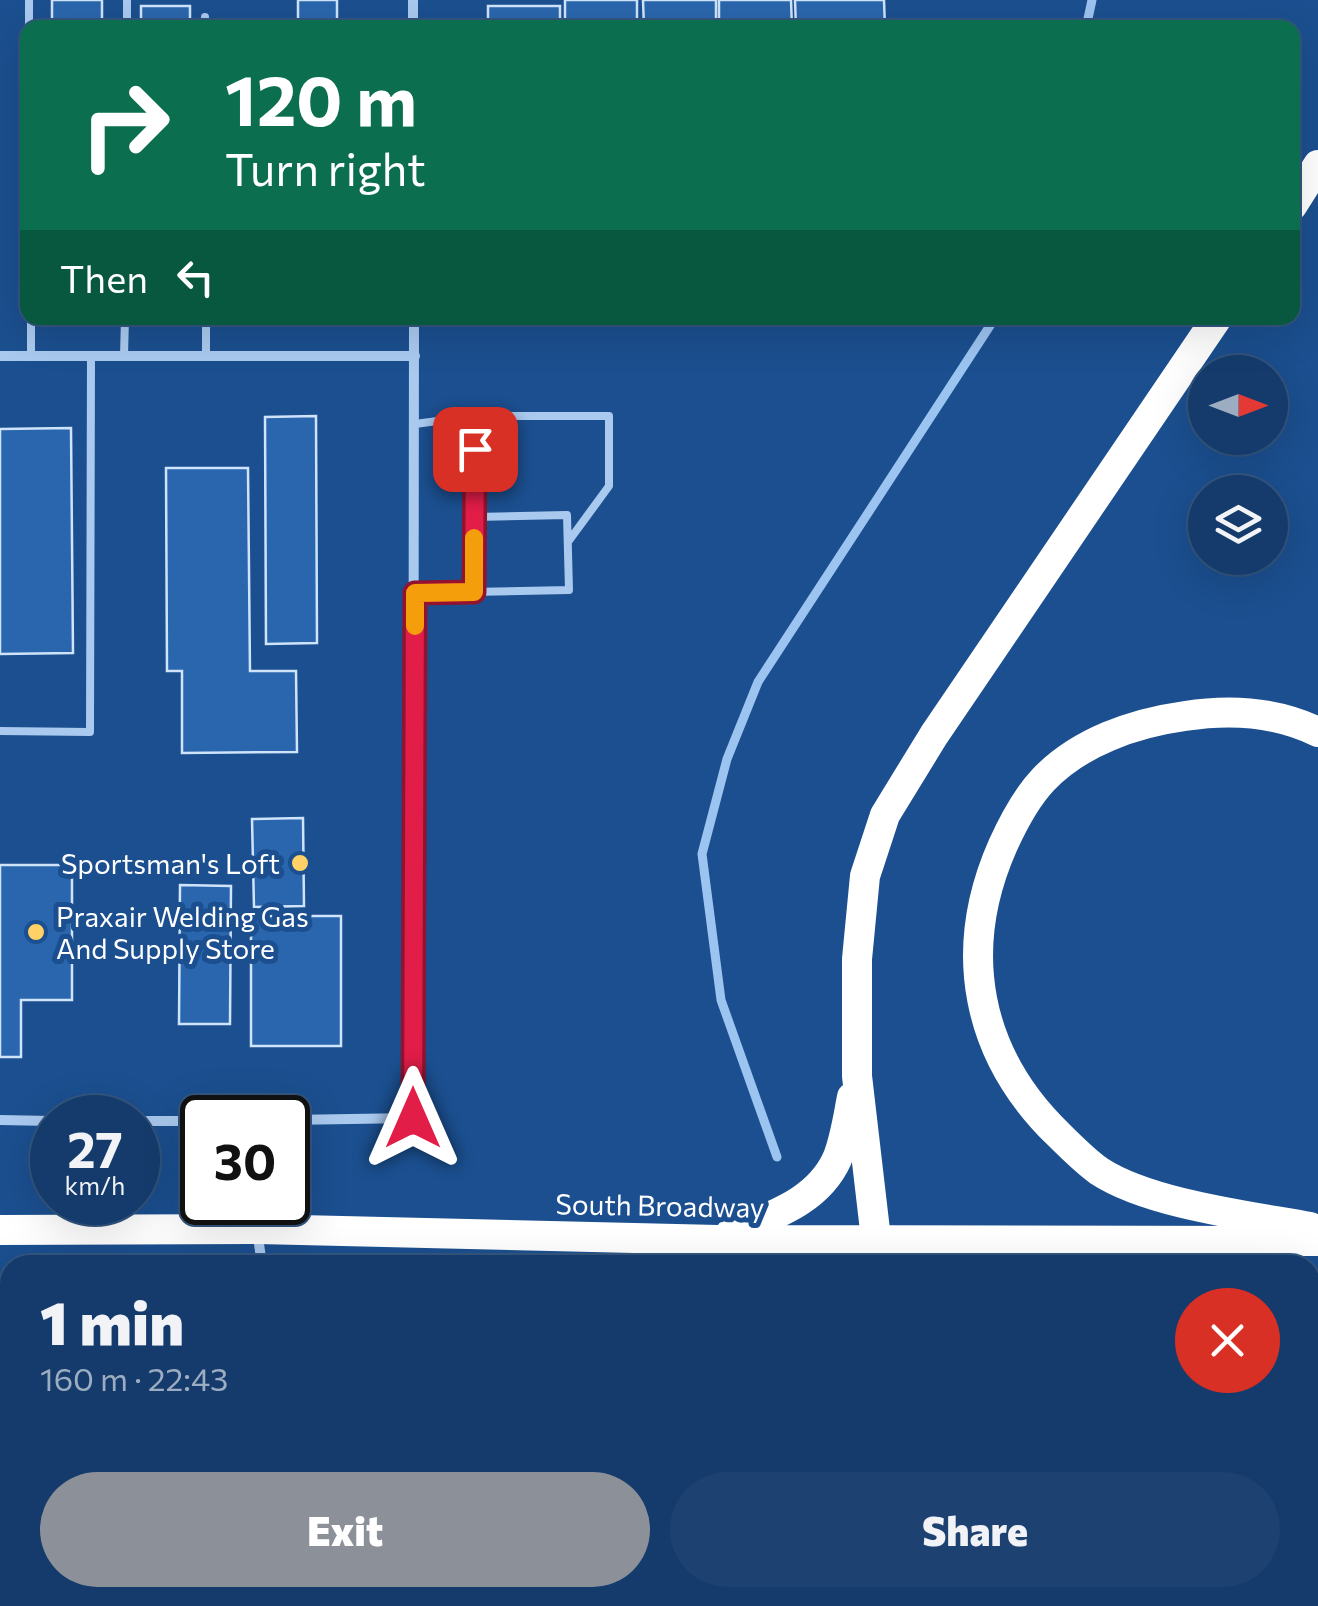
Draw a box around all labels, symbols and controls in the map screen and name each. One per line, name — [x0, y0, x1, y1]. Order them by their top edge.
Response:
text: 120 m — [225, 55, 417, 140]
icon: right — [60, 60, 190, 190]
text: Turn right — [225, 140, 426, 195]
icon: left — [168, 250, 223, 305]
text: Then — [60, 254, 148, 301]
north arrow — [1188, 355, 1288, 455]
map controls — [1188, 355, 1288, 575]
pin — [433, 407, 518, 492]
icon: arrive — [448, 422, 503, 477]
button: layers — [1188, 475, 1288, 575]
place label: Sportsman's Loft — [61, 846, 280, 880]
marker: Sportsman's Loft — [289, 852, 311, 874]
place label: Praxair Welding Gas And Supply Store — [56, 899, 309, 965]
marker: Praxair Welding Gas And Supply Store — [25, 921, 47, 943]
position arrow — [361, 1066, 465, 1170]
speed limit sign: 30 — [180, 1095, 310, 1225]
text: 27 — [67, 1117, 123, 1178]
text: km/h — [65, 1170, 125, 1200]
street label: South Broadway — [555, 1186, 765, 1224]
text: 1 min — [40, 1284, 184, 1357]
button: close — [1175, 1288, 1280, 1393]
text: 160 m · 22:43 — [40, 1358, 228, 1398]
button: Exit — [40, 1472, 650, 1587]
button: Share — [670, 1472, 1280, 1587]

